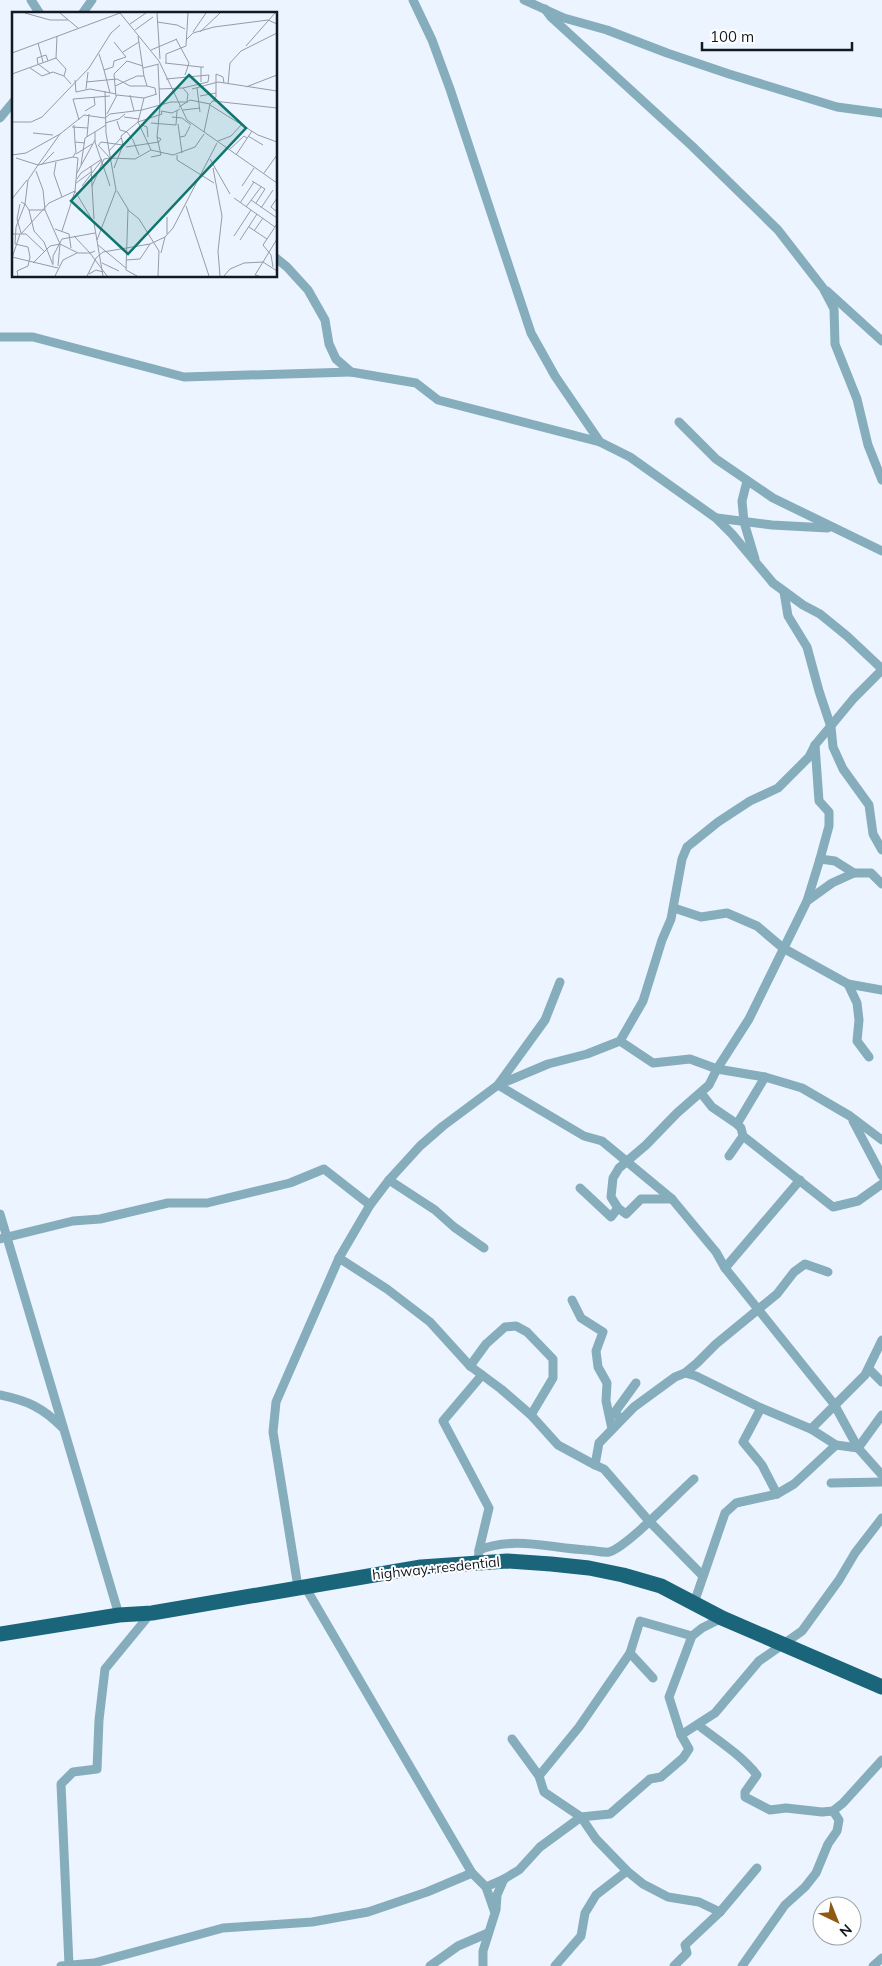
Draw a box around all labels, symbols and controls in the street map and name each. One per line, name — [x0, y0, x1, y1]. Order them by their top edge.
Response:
inset map — [12, 12, 278, 278]
scale bar — [702, 20, 852, 52]
text: 100 m — [710, 27, 754, 46]
street label: highway+resdential — [371, 1552, 501, 1584]
north arrow — [812, 1896, 862, 1946]
text: N — [836, 1920, 856, 1941]

